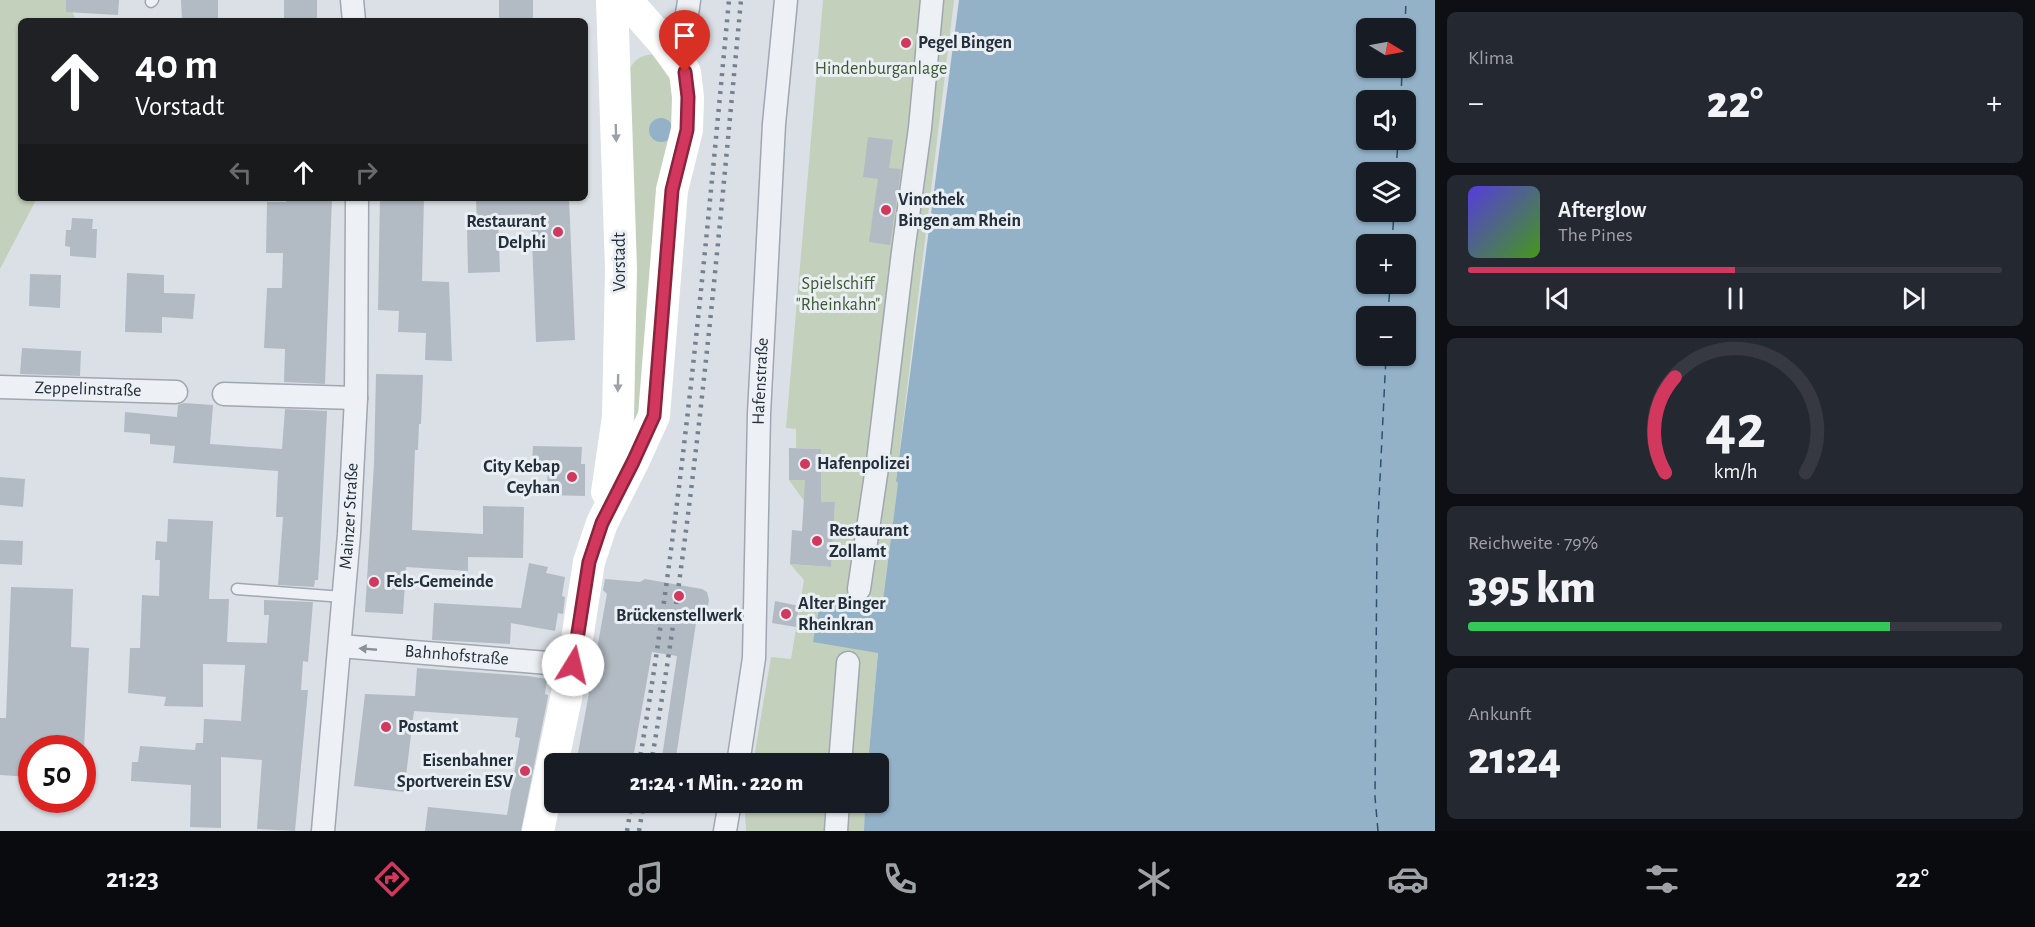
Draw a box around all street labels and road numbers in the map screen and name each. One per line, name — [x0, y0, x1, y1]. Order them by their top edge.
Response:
street label: Vorstadt — [611, 232, 629, 292]
street label: Hafenstraße — [750, 337, 772, 425]
street label: Zeppelinstraße — [34, 379, 142, 400]
street label: Mainzer Straße — [337, 462, 362, 570]
street label: Bahnhofstraße — [404, 642, 509, 669]

